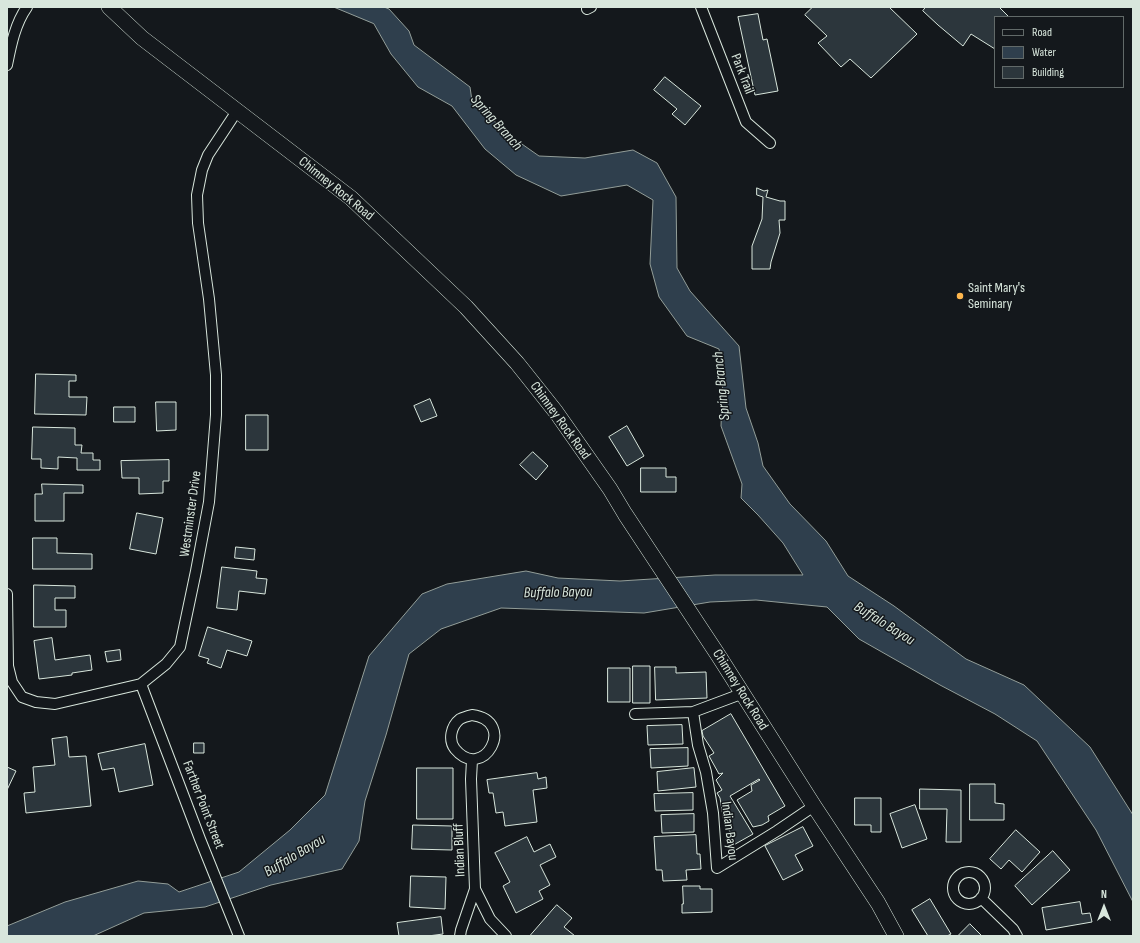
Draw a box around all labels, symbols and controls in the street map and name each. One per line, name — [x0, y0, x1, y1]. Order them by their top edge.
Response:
legend — [994, 16, 1124, 88]
text: Road — [1032, 25, 1052, 40]
text: Water — [1032, 45, 1056, 60]
street label: Park Trail — [727, 52, 757, 96]
text: Building — [1032, 65, 1064, 80]
water label: Spring Branch — [466, 91, 526, 155]
street label: Chimney Rock Road — [295, 153, 377, 225]
place label: Saint Mary's Seminary — [968, 280, 1025, 312]
marker: Saint Mary's Seminary — [955, 291, 965, 301]
water label: Spring Branch — [709, 351, 735, 421]
street label: Chimney Rock Road — [526, 379, 594, 463]
street label: Westminster Drive — [177, 470, 205, 558]
water label: Buffalo Bayou — [524, 583, 592, 603]
water label: Buffalo Bayou — [850, 598, 918, 650]
street label: Chimney Rock Road — [708, 646, 772, 734]
street label: Farther Point Street — [178, 758, 228, 852]
street label: Indian Bayou — [717, 801, 741, 861]
street label: Indian Bluff — [451, 823, 469, 877]
water label: Buffalo Bayou — [261, 831, 329, 881]
north arrow — [1084, 887, 1124, 927]
text: N — [1101, 888, 1107, 901]

